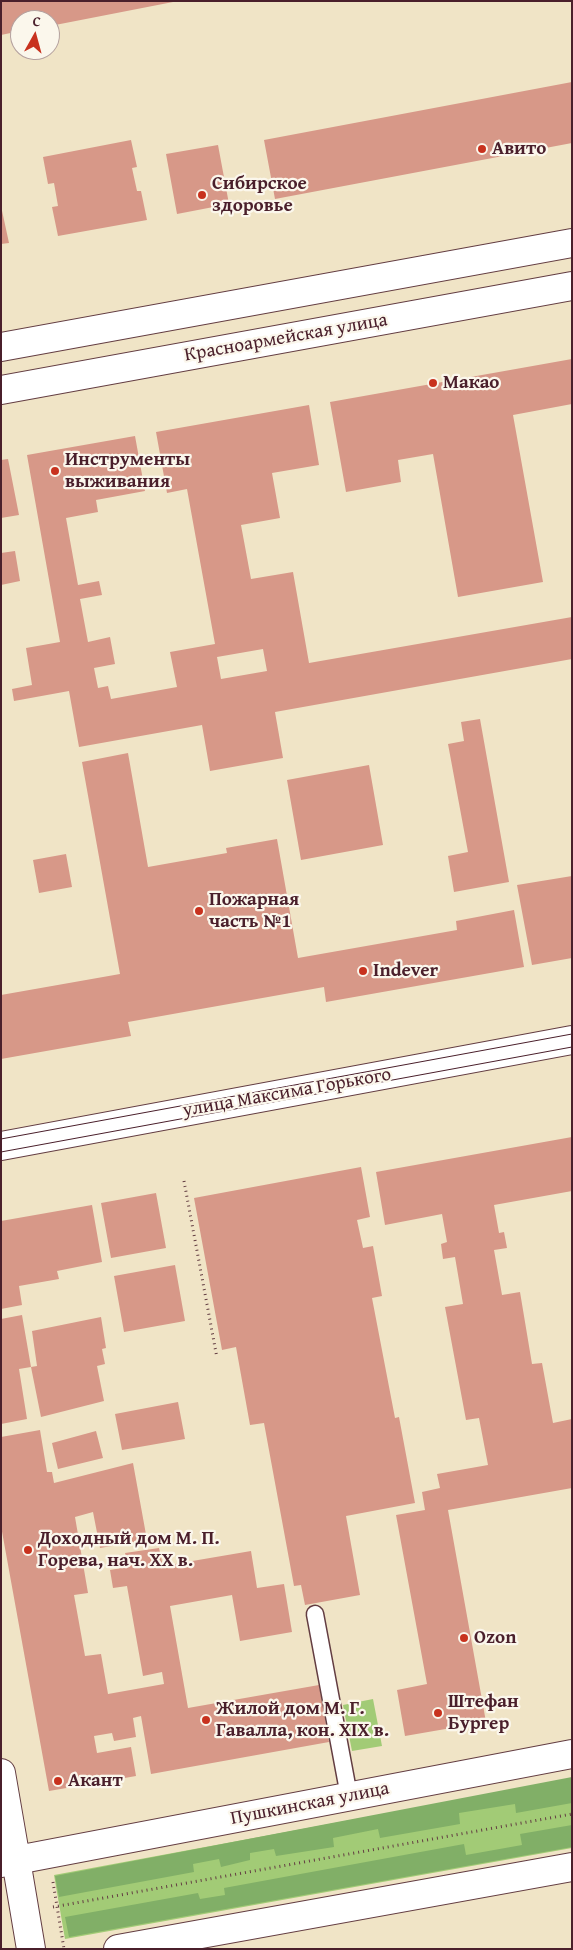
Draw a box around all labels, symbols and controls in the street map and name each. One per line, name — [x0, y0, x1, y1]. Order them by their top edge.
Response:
north arrow — [10, 10, 60, 60]
text: С — [32, 11, 42, 32]
place label: Авито — [492, 138, 546, 160]
marker: Авито — [476, 143, 488, 155]
place label: Сибирское здоровье — [212, 173, 307, 217]
marker: Сибирское здоровье — [196, 189, 208, 201]
street label: Красноармейская улица — [183, 309, 389, 367]
place label: Макао — [443, 372, 499, 394]
marker: Макао — [427, 377, 439, 389]
place label: Инструменты выживания — [65, 449, 190, 493]
marker: Инструменты выживания — [49, 465, 61, 477]
place label: Пожарная часть №1 — [209, 889, 299, 933]
marker: Пожарная часть №1 — [193, 905, 205, 917]
place label: Indever — [373, 960, 438, 982]
marker: Indever — [357, 965, 369, 977]
street label: улица Максима Горького — [181, 1063, 393, 1123]
place label: Доходный дом М. П. Горева, нач. ХХ в. — [38, 1528, 220, 1572]
marker: Доходный дом М. П. Горева, нач. ХХ в. — [22, 1544, 34, 1556]
place label: Ozon — [474, 1627, 516, 1649]
marker: Ozon — [458, 1632, 470, 1644]
place label: Штефан Бургер — [448, 1691, 519, 1735]
place label: Жилой дом М. Г. Гавалла, кон. XIX в. — [216, 1698, 389, 1742]
marker: Штефан Бургер — [432, 1707, 444, 1719]
marker: Жилой дом М. Г. Гавалла, кон. XIX в. — [200, 1714, 212, 1726]
place label: Акант — [68, 1770, 123, 1792]
marker: Акант — [52, 1775, 64, 1787]
street label: Пушкинская улица — [229, 1777, 391, 1831]

